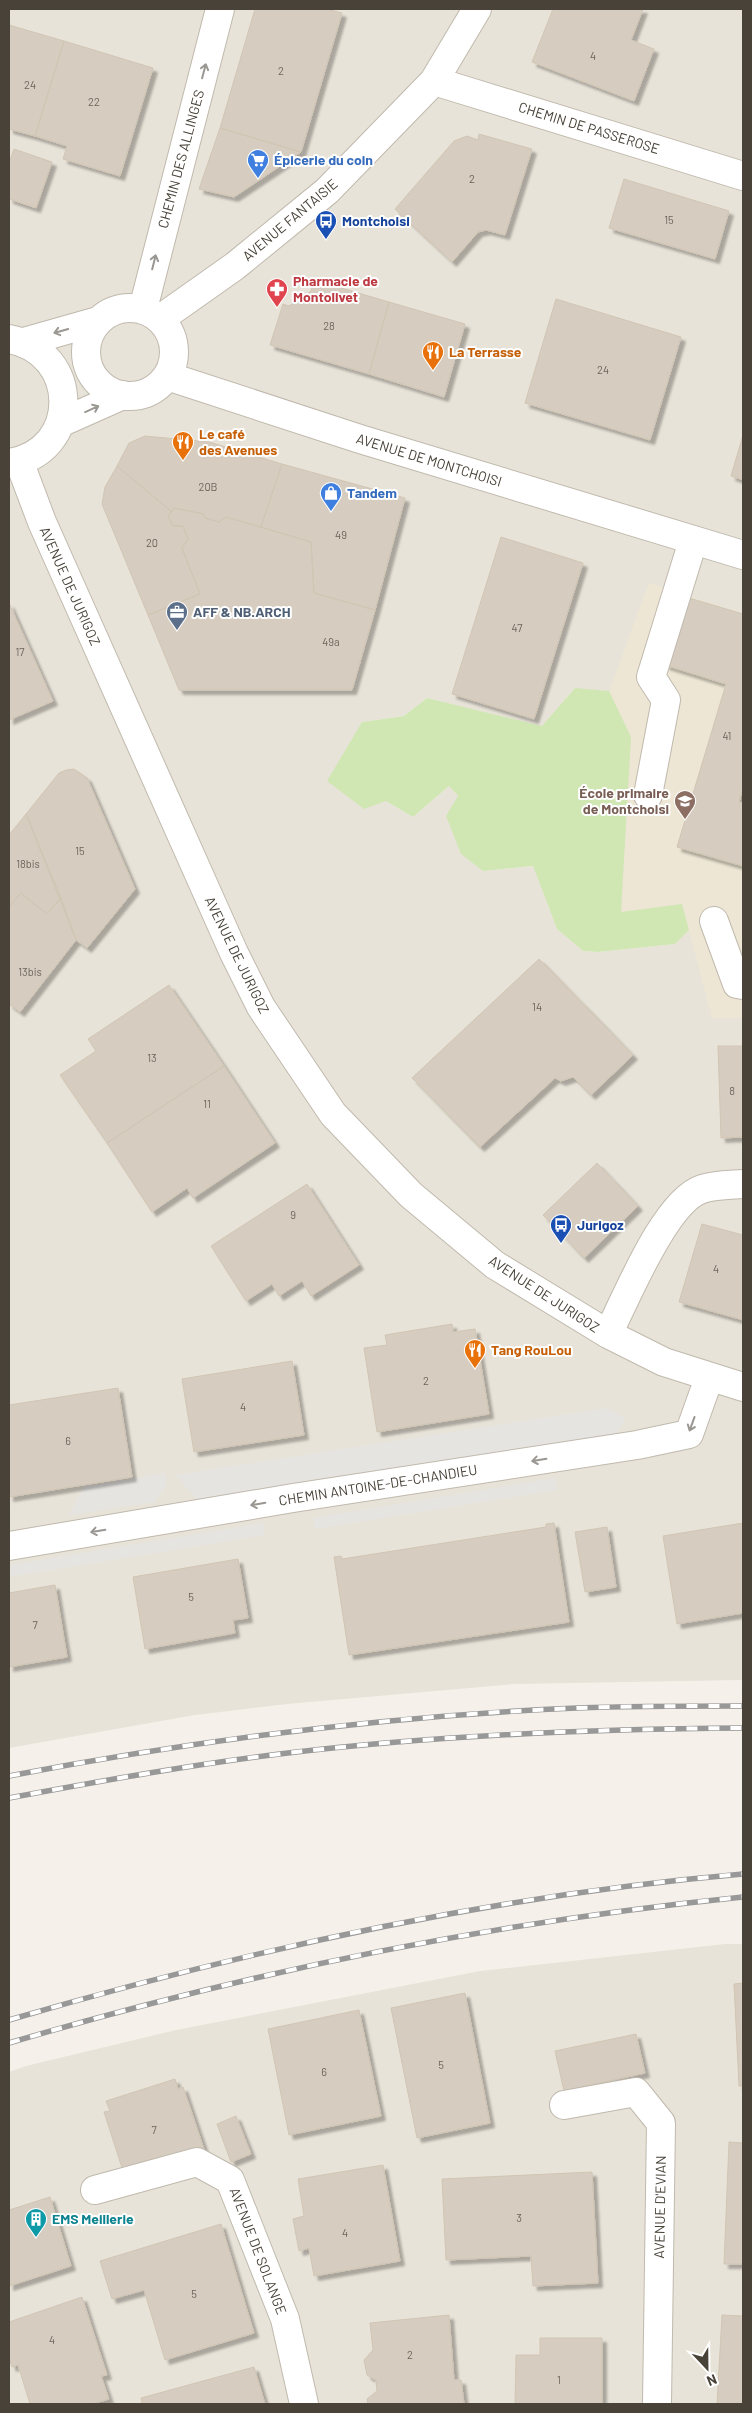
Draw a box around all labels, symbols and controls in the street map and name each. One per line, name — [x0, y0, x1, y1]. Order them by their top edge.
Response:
house number: 4 — [590, 49, 596, 62]
one-way arrow — [199, 63, 209, 79]
house number: 2 — [278, 64, 284, 77]
house number: 24 — [24, 78, 36, 91]
street label: CHEMIN DES ALLINGES — [154, 88, 207, 230]
house number: 22 — [88, 95, 100, 108]
street label: CHEMIN DE PASSEROSE — [517, 98, 662, 157]
supermarket icon: Épicerie du coin — [246, 148, 270, 179]
place label: Épicerie du coin — [274, 151, 373, 168]
house number: 2 — [469, 172, 475, 185]
street label: AVENUE FANTAISIE — [239, 175, 341, 264]
bus stop icon: Montchoisi — [314, 209, 338, 240]
place label: Montchoisi — [342, 212, 410, 229]
house number: 15 — [664, 213, 674, 226]
one-way arrow — [150, 254, 159, 270]
place label: Pharmacie de Montolivet — [293, 272, 378, 305]
pharmacy icon: Pharmacie de Montolivet — [265, 277, 289, 308]
house number: 28 — [323, 319, 335, 332]
one-way arrow — [53, 327, 69, 337]
restaurant icon: La Terrasse — [421, 340, 445, 371]
place label: La Terrasse — [449, 343, 522, 360]
house number: 24 — [597, 363, 609, 376]
one-way arrow — [84, 404, 99, 414]
place label: Le café des Avenues — [199, 425, 277, 458]
street label: AVENUE DE MONTCHOISI — [354, 429, 504, 490]
restaurant icon: Le café des Avenues — [171, 430, 195, 461]
house number: 20B — [198, 480, 218, 493]
shop icon: Tandem — [319, 481, 343, 512]
place label: Tandem — [347, 484, 397, 501]
street label: AVENUE DE JURIGOZ — [37, 524, 104, 648]
house number: 49 — [335, 528, 347, 541]
house number: 20 — [146, 536, 158, 549]
office icon: AFF & NB.ARCH — [165, 600, 189, 631]
place label: AFF & NB.ARCH — [193, 603, 291, 620]
house number: 47 — [512, 621, 522, 634]
house number: 49a — [322, 635, 340, 648]
house number: 17 — [15, 645, 25, 658]
house number: 41 — [723, 729, 731, 742]
place label: École primaire de Montchoisi — [579, 784, 669, 817]
school or university icon: École primaire de Montchoisi — [673, 789, 697, 820]
house number: 15 — [75, 844, 85, 857]
house number: 18bis — [16, 857, 40, 870]
street label: AVENUE DE JURIGOZ — [202, 893, 273, 1016]
house number: 13bis — [18, 965, 42, 978]
house number: 14 — [532, 1000, 542, 1013]
house number: 13 — [147, 1051, 157, 1064]
house number: 8 — [729, 1084, 735, 1097]
house number: 11 — [203, 1097, 211, 1110]
house number: 9 — [290, 1208, 296, 1221]
bus stop icon: Jurigoz — [549, 1213, 573, 1244]
place label: Jurigoz — [577, 1216, 624, 1233]
street label: AVENUE DE JURIGOZ — [486, 1251, 603, 1336]
house number: 4 — [713, 1262, 719, 1275]
restaurant icon: Tang RouLou — [463, 1338, 487, 1369]
place label: Tang RouLou — [491, 1341, 572, 1358]
house number: 2 — [423, 1374, 429, 1387]
house number: 4 — [240, 1400, 246, 1413]
one-way arrow — [687, 1416, 696, 1431]
house number: 6 — [65, 1434, 71, 1447]
one-way arrow — [532, 1455, 548, 1465]
street label: CHEMIN ANTOINE-DE-CHANDIEU — [277, 1460, 478, 1509]
one-way arrow — [250, 1499, 266, 1509]
one-way arrow — [90, 1526, 106, 1536]
house number: 5 — [188, 1590, 194, 1603]
house number: 7 — [32, 1618, 38, 1631]
house number: 5 — [438, 2058, 444, 2071]
house number: 6 — [321, 2065, 327, 2078]
house number: 7 — [151, 2123, 157, 2136]
street label: AVENUE D'EVIAN — [650, 2155, 669, 2259]
street label: AVENUE DE SOLANGE — [226, 2185, 291, 2317]
building icon: EMS Meillerie — [24, 2207, 48, 2238]
place label: EMS Meillerie — [52, 2210, 134, 2227]
house number: 3 — [516, 2211, 522, 2224]
house number: 4 — [342, 2226, 348, 2239]
house number: 5 — [191, 2287, 197, 2300]
house number: 4 — [49, 2333, 55, 2346]
north arrow — [682, 2343, 732, 2393]
house number: 2 — [407, 2348, 413, 2361]
text: N — [705, 2371, 720, 2390]
house number: 1 — [557, 2373, 561, 2386]

